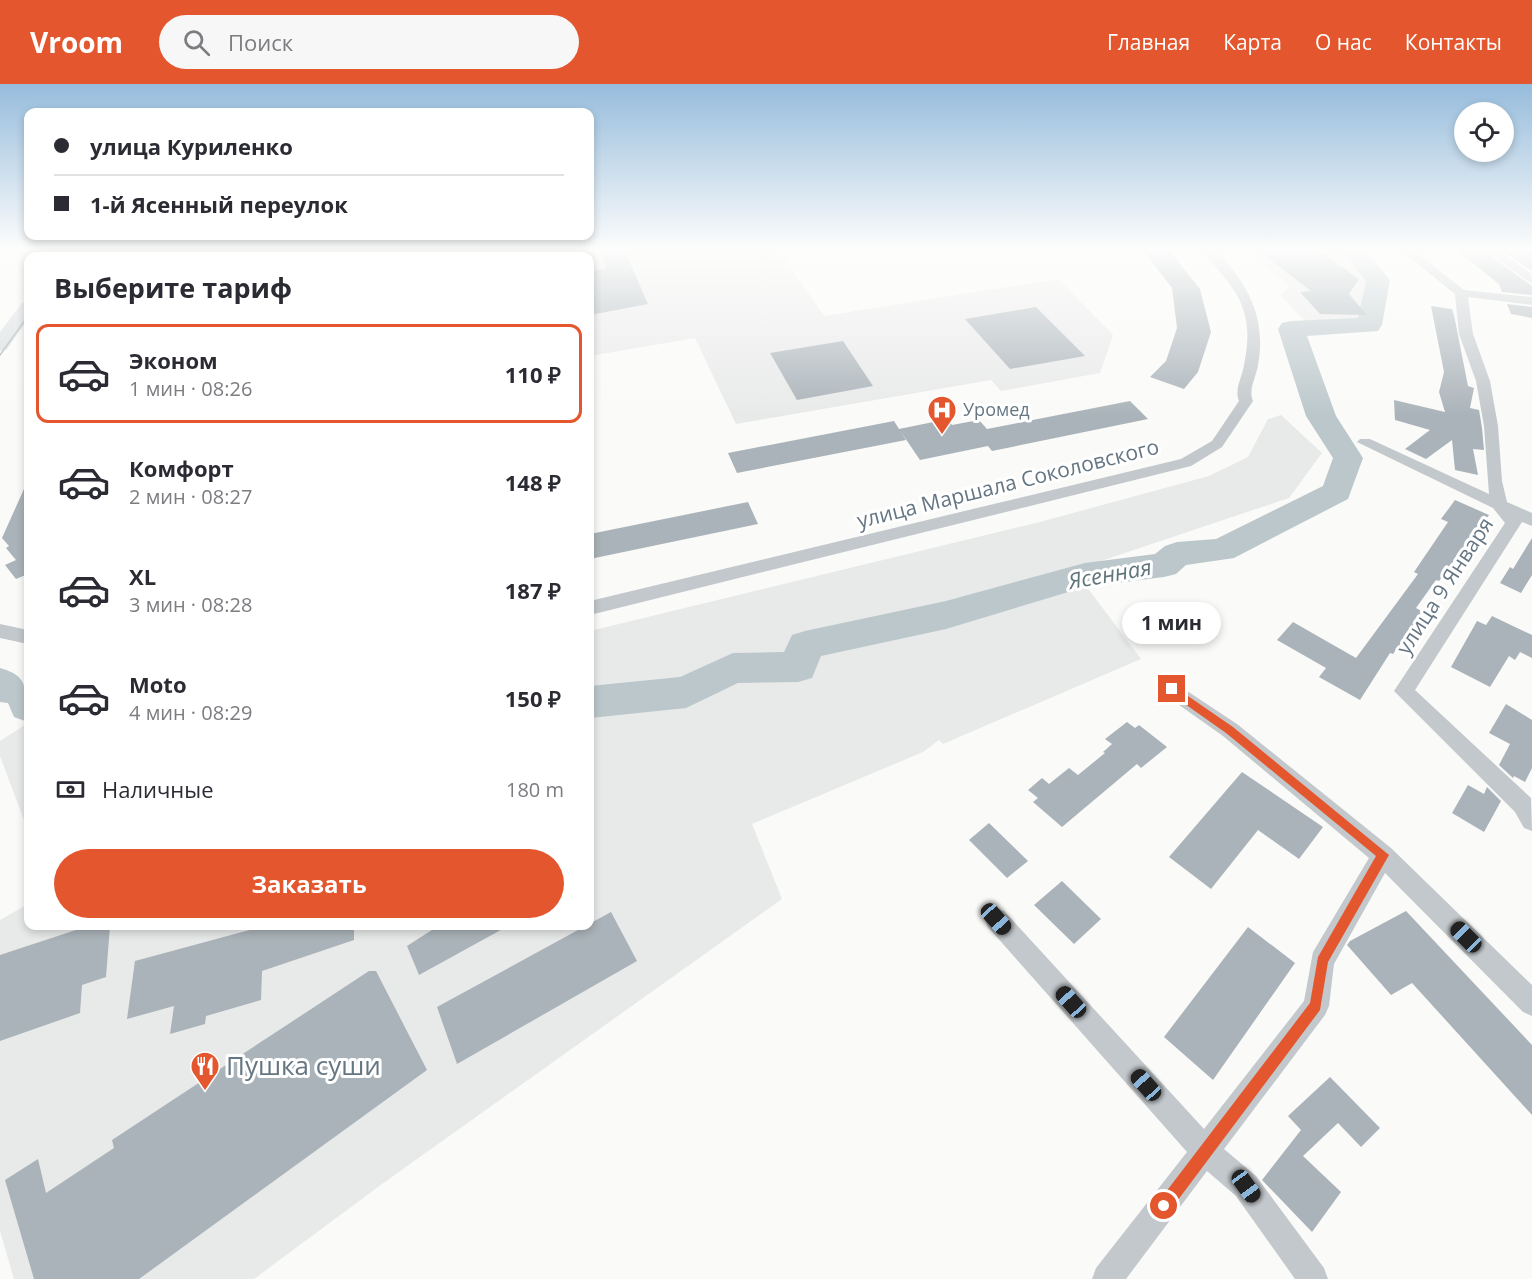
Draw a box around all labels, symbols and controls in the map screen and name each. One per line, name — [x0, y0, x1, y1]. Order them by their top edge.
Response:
search box — [159, 15, 579, 69]
text: Vroom — [30, 23, 123, 61]
icon: search — [180, 26, 213, 59]
text: Поиск — [228, 27, 293, 57]
text: Главная — [1107, 28, 1190, 56]
text: Карта — [1223, 28, 1282, 56]
text: О нас — [1315, 28, 1372, 56]
text: Контакты — [1405, 28, 1502, 56]
map controls — [1454, 102, 1514, 162]
button: locate — [1454, 102, 1514, 162]
text: улица Куриленко — [90, 131, 293, 161]
text: 1-й Ясенный переулок — [90, 189, 348, 219]
text: Выберите тариф — [54, 269, 292, 306]
text: Эконом — [129, 345, 218, 375]
icon: car — [57, 347, 111, 401]
text: 110 ₽ — [505, 359, 561, 389]
text: 1 мин · 08:26 — [129, 375, 252, 402]
hospital icon: Уромед — [926, 394, 958, 436]
place label: Уромед — [963, 397, 1030, 421]
street label: улица Маршала Соколовского — [854, 432, 1162, 534]
text: Комфорт — [129, 453, 234, 483]
icon: car — [57, 455, 111, 509]
text: 148 ₽ — [505, 467, 561, 497]
text: 2 мин · 08:27 — [129, 483, 252, 510]
street label: улица 9 Января — [1389, 511, 1499, 660]
water label: Ясенная — [1065, 551, 1154, 595]
text: XL — [129, 561, 156, 591]
icon: car — [57, 563, 111, 617]
text: 187 ₽ — [505, 575, 561, 605]
text: 3 мин · 08:28 — [129, 591, 252, 618]
callout: 1 мин — [1122, 602, 1222, 644]
text: 1 мин — [1141, 609, 1202, 636]
text: Moto — [129, 669, 187, 699]
icon: car — [57, 671, 111, 725]
route end — [1158, 675, 1185, 702]
text: 150 ₽ — [505, 683, 561, 713]
text: 4 мин · 08:29 — [129, 699, 252, 726]
icon: cash — [54, 773, 87, 806]
text: Наличные — [102, 774, 214, 804]
text: 180 m — [506, 776, 564, 803]
button: Заказать — [54, 849, 564, 918]
car — [977, 900, 1015, 938]
car — [1447, 918, 1485, 956]
car — [1052, 983, 1090, 1021]
place label: Пушка суши — [226, 1047, 381, 1083]
restaurant icon: Пушка суши — [189, 1050, 221, 1092]
car — [1127, 1066, 1165, 1104]
car — [1228, 1166, 1264, 1206]
route start — [1150, 1192, 1177, 1219]

